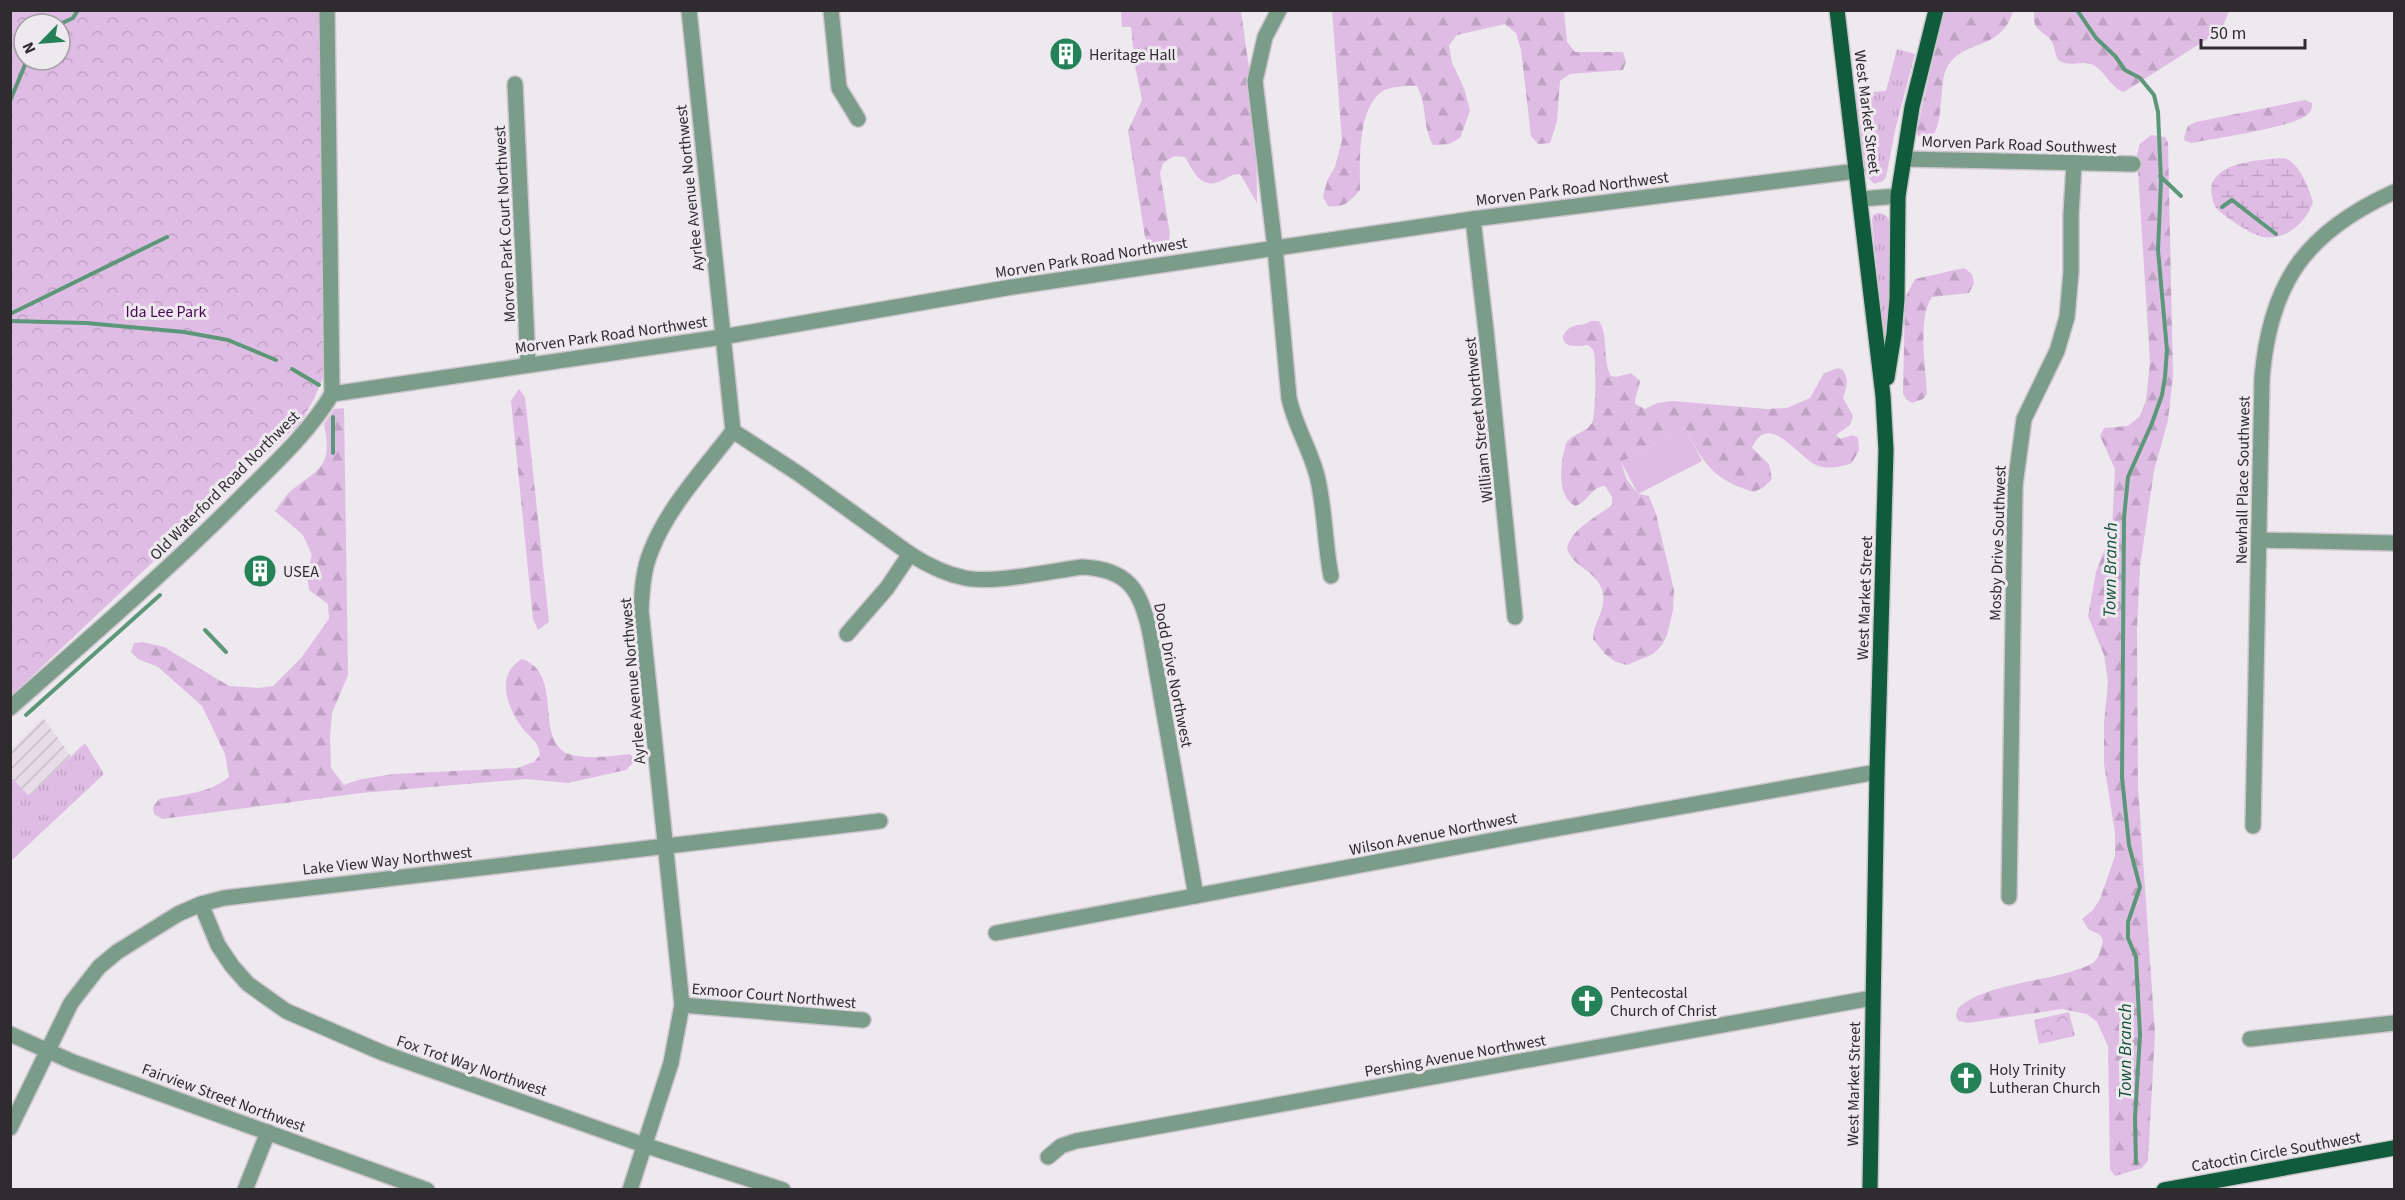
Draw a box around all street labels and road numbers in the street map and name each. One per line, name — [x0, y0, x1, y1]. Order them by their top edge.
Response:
street label: West Market Street — [1848, 49, 1886, 176]
street label: Ayrlee Avenue Northwest — [670, 103, 710, 272]
street label: Morven Park Court Northwest — [489, 124, 521, 323]
street label: Morven Park Road Southwest — [1921, 131, 2118, 159]
street label: Morven Park Road Northwest — [1474, 166, 1670, 212]
street label: Morven Park Road Northwest — [994, 232, 1189, 284]
street label: Morven Park Road Northwest — [514, 311, 709, 359]
street label: William Street Northwest — [1459, 335, 1499, 504]
street label: Newhall Place Southwest — [2231, 395, 2255, 564]
street label: Old Waterford Road Northwest — [145, 406, 305, 565]
street label: Mosby Drive Southwest — [1984, 464, 2012, 621]
street label: West Market Street — [1852, 535, 1878, 661]
street label: Ayrlee Avenue Northwest — [615, 596, 651, 765]
street label: Dodd Drive Northwest — [1148, 601, 1198, 750]
street label: Wilson Avenue Northwest — [1348, 807, 1519, 861]
street label: Lake View Way Northwest — [301, 841, 474, 881]
street label: Exmoor Court Northwest — [691, 978, 858, 1014]
street label: West Market Street — [1842, 1021, 1866, 1147]
street label: Pershing Avenue Northwest — [1363, 1029, 1548, 1083]
street label: Fox Trot Way Northwest — [394, 1030, 550, 1102]
street label: Fairview Street Northwest — [139, 1058, 309, 1138]
street label: Catoctin Circle Southwest — [2190, 1126, 2363, 1178]

